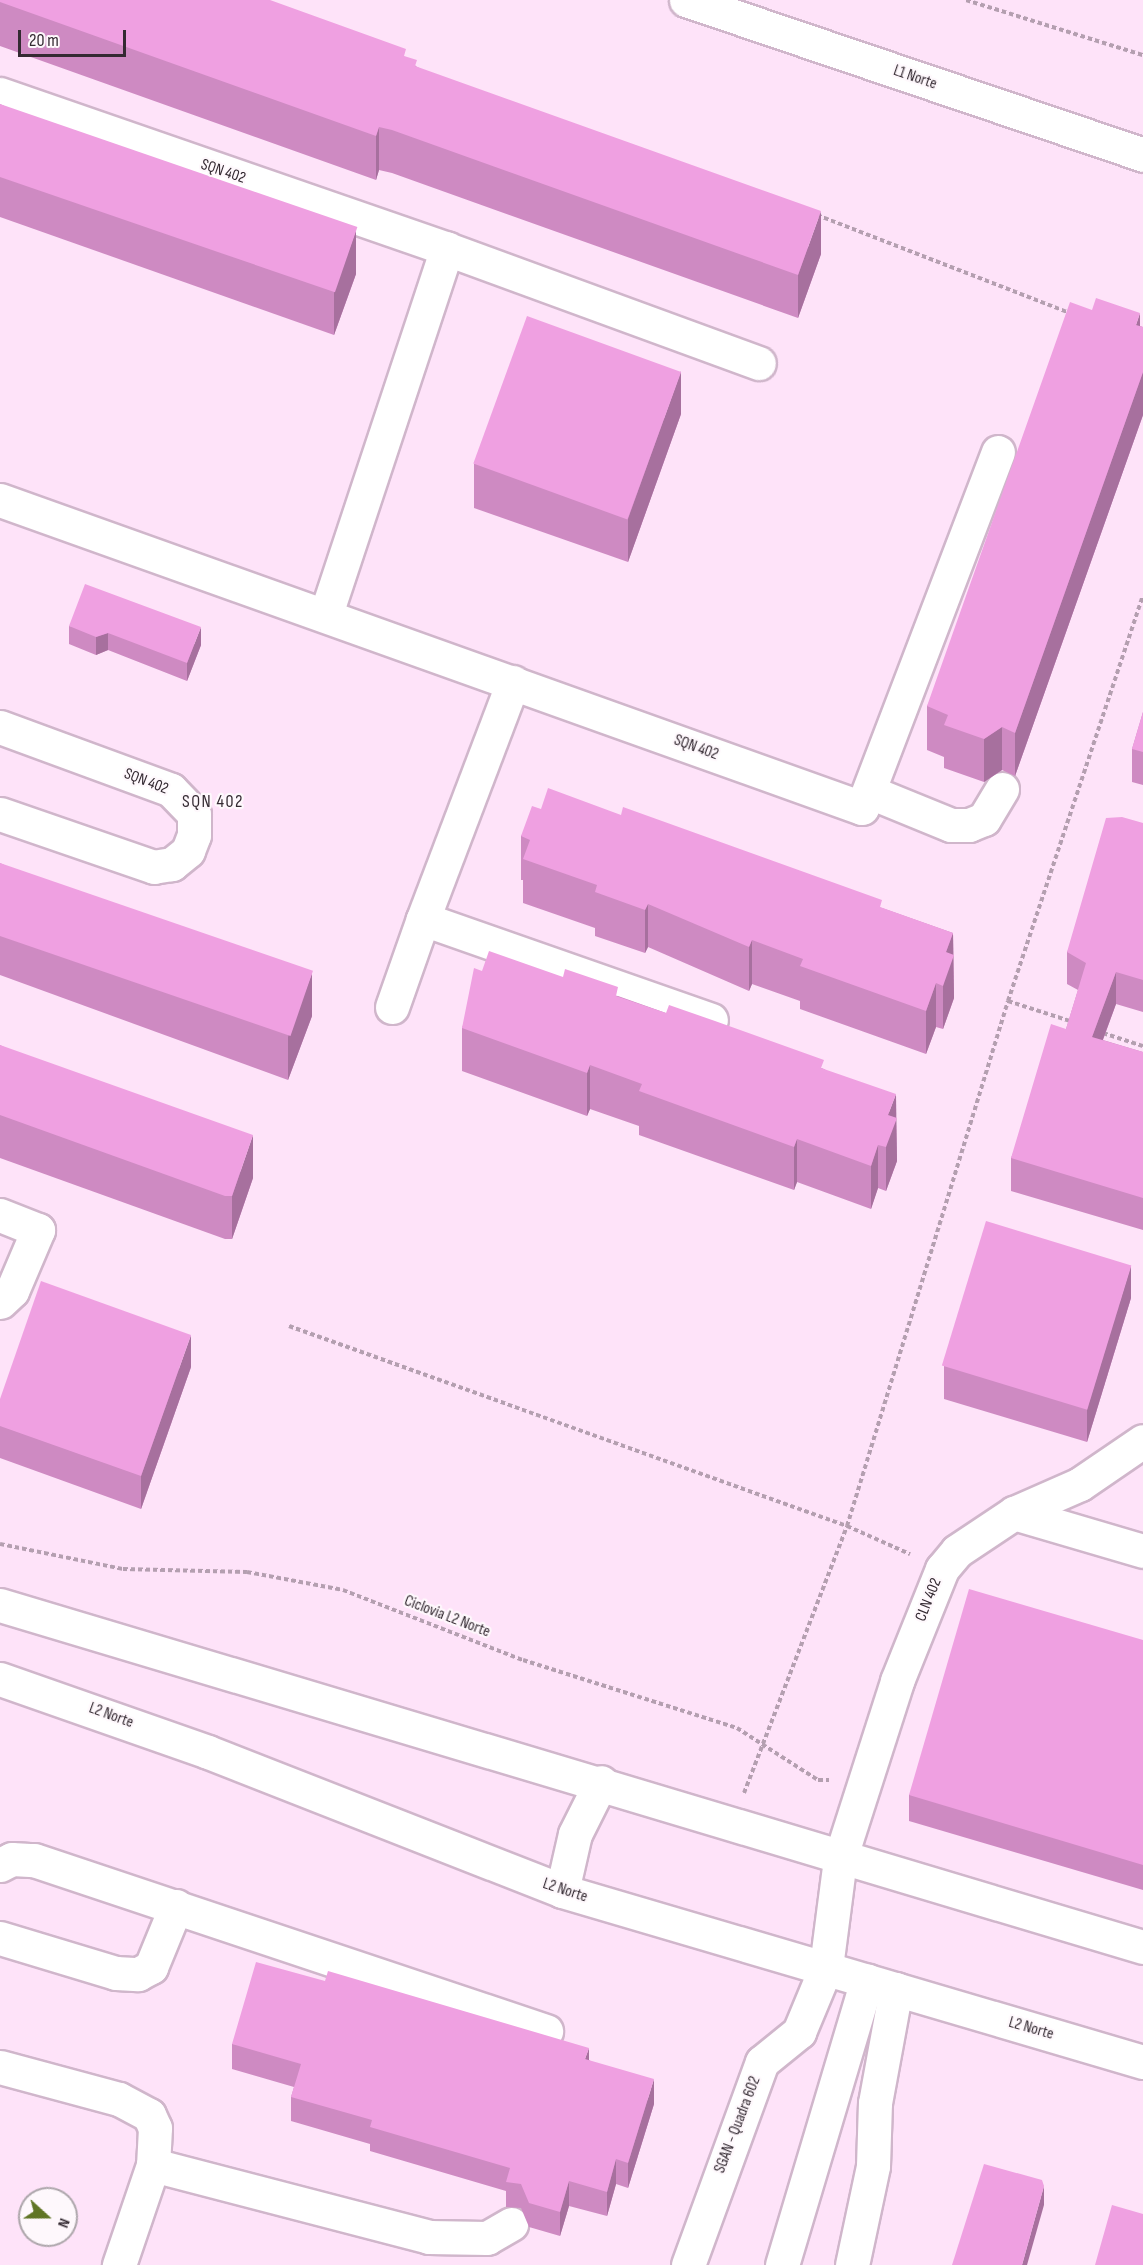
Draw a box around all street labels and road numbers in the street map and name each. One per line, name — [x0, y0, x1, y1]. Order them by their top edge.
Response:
street label: L1 Norte — [891, 62, 939, 94]
street label: SQN 402 — [198, 155, 248, 189]
street label: SQN 402 — [671, 731, 721, 765]
street label: SQN 402 — [121, 765, 171, 799]
street label: CLN 402 — [912, 1576, 946, 1624]
street label: Ciclovia L2 Norte — [401, 1592, 493, 1642]
street label: L2 Norte — [86, 1699, 136, 1733]
street label: L2 Norte — [540, 1875, 590, 1907]
street label: L2 Norte — [1006, 2013, 1056, 2045]
street label: SGAN - Quadra 602 — [711, 2074, 765, 2176]

